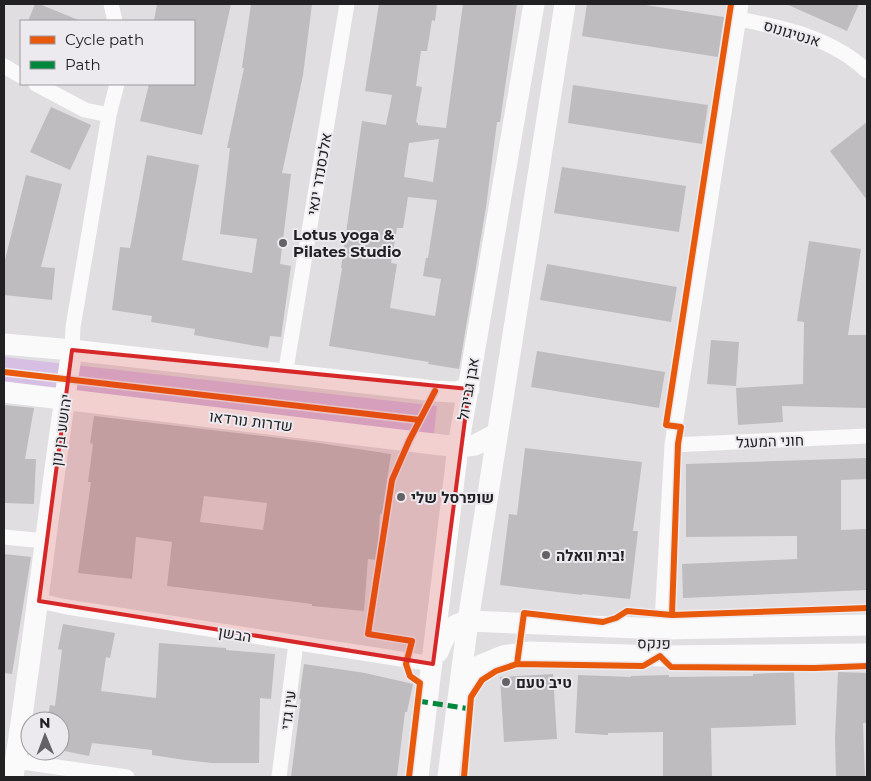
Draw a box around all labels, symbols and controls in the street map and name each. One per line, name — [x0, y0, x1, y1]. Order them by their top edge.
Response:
street label: אנטיגונוס — [761, 15, 823, 51]
legend — [20, 20, 195, 85]
text: Cycle path — [65, 30, 144, 49]
text: Path — [65, 55, 101, 74]
street label: אלכסנדר ינאי — [302, 131, 336, 217]
place label: Lotus yoga & Pilates Studio — [293, 225, 402, 261]
marker: Lotus yoga & Pilates Studio — [277, 237, 289, 249]
street label: אבן גבירול — [453, 356, 483, 422]
street label: יהושע בן נון — [47, 393, 75, 467]
street label: שדרות נורדאו — [208, 406, 294, 436]
street label: חוני המעגל — [736, 430, 804, 452]
place label: שופרסל שלי — [411, 488, 494, 507]
marker: שופרסל שלי — [395, 491, 407, 503]
place label: בית וואלה! — [556, 546, 625, 565]
marker: בית וואלה! — [540, 549, 552, 561]
street label: הבשן — [217, 622, 253, 646]
street label: פנקס — [637, 633, 671, 653]
place label: טיב טעם — [516, 673, 572, 692]
marker: טיב טעם — [500, 676, 512, 688]
street label: עין גדי — [276, 689, 300, 731]
north arrow — [20, 711, 70, 761]
text: N — [39, 714, 51, 732]

